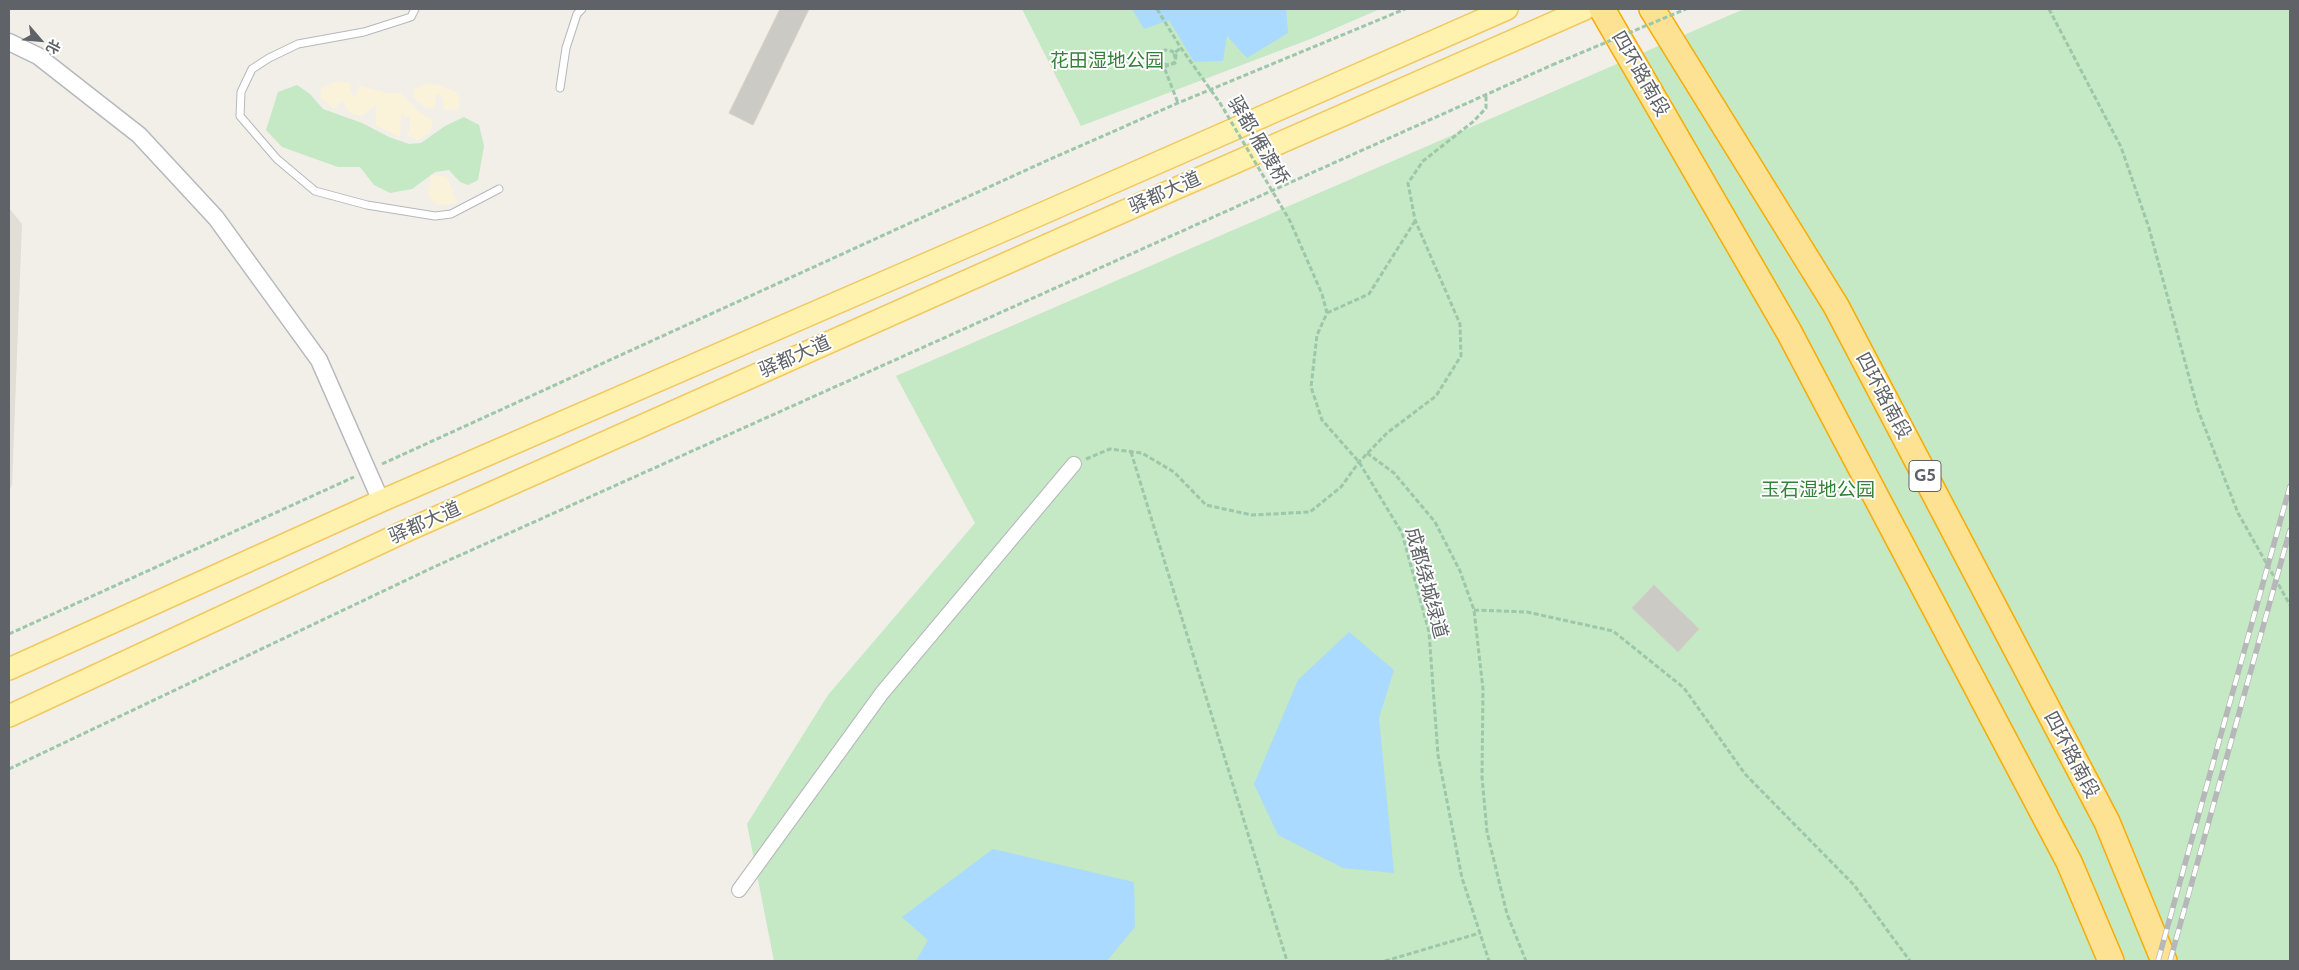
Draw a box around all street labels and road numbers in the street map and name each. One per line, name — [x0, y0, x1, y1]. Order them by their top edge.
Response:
street label: 四环路南段 — [1606, 27, 1674, 121]
street label: 驿都·雁渡桥 — [1223, 92, 1293, 190]
street label: 驿都大道 — [1126, 167, 1204, 219]
street label: 驿都大道 — [756, 331, 834, 383]
street label: 四环路南段 — [1851, 349, 1915, 443]
road number: G5 — [1909, 461, 1941, 492]
street label: 驿都大道 — [386, 497, 464, 549]
street label: 成都绕城绿道 — [1400, 525, 1452, 641]
street label: 四环路南段 — [2039, 708, 2103, 802]

